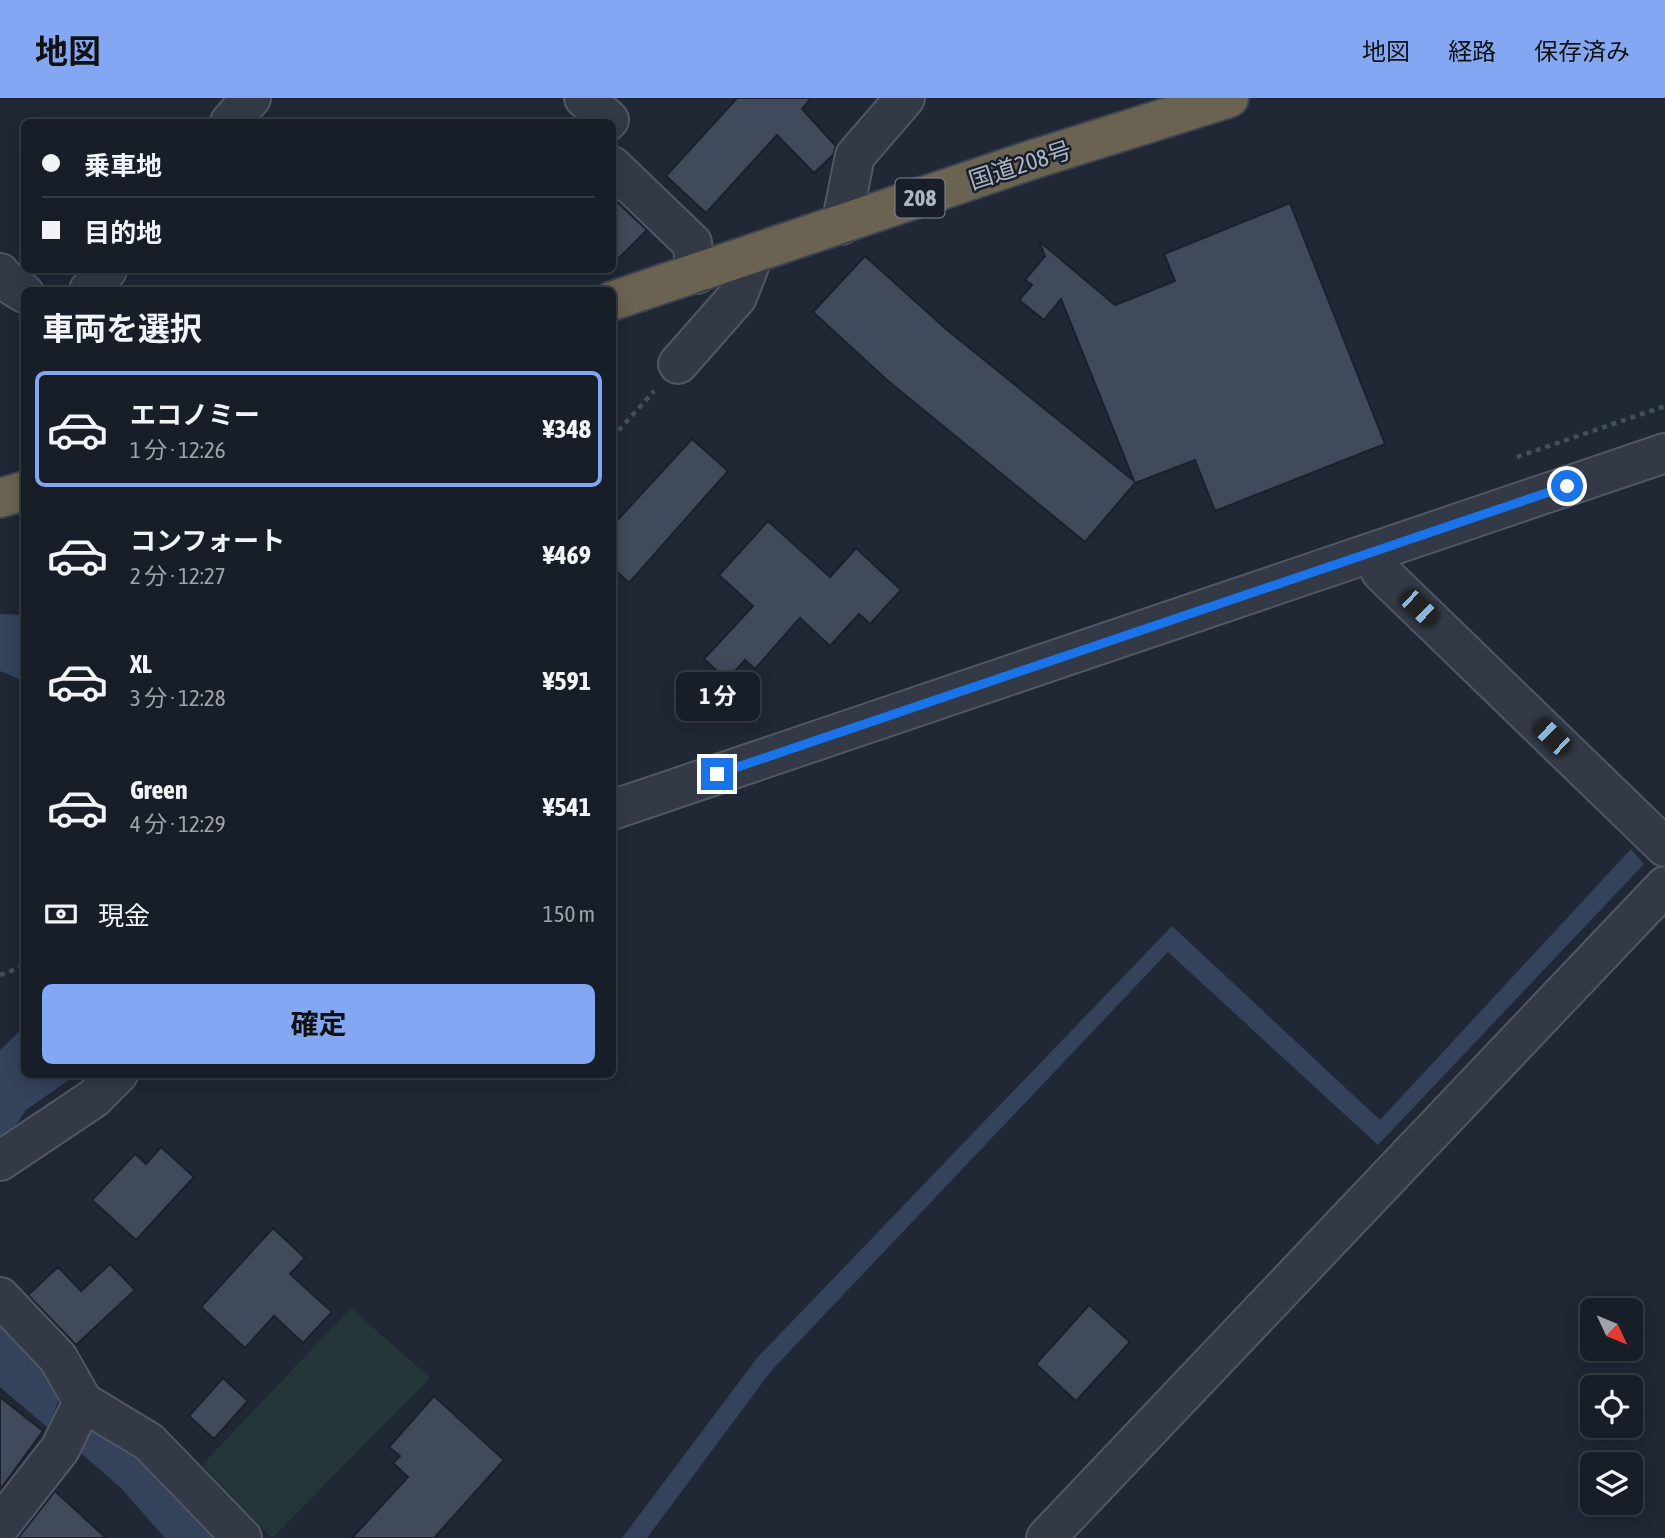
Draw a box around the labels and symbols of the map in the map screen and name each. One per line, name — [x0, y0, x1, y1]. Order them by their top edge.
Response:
street label: 国道208号 — [965, 136, 1075, 194]
road number: 208 — [895, 178, 944, 218]
route start — [1551, 470, 1583, 502]
car — [1397, 586, 1442, 630]
callout: 1 分 — [675, 672, 759, 722]
car — [1530, 715, 1575, 759]
route end — [701, 758, 733, 790]
north arrow — [1580, 1298, 1643, 1362]

